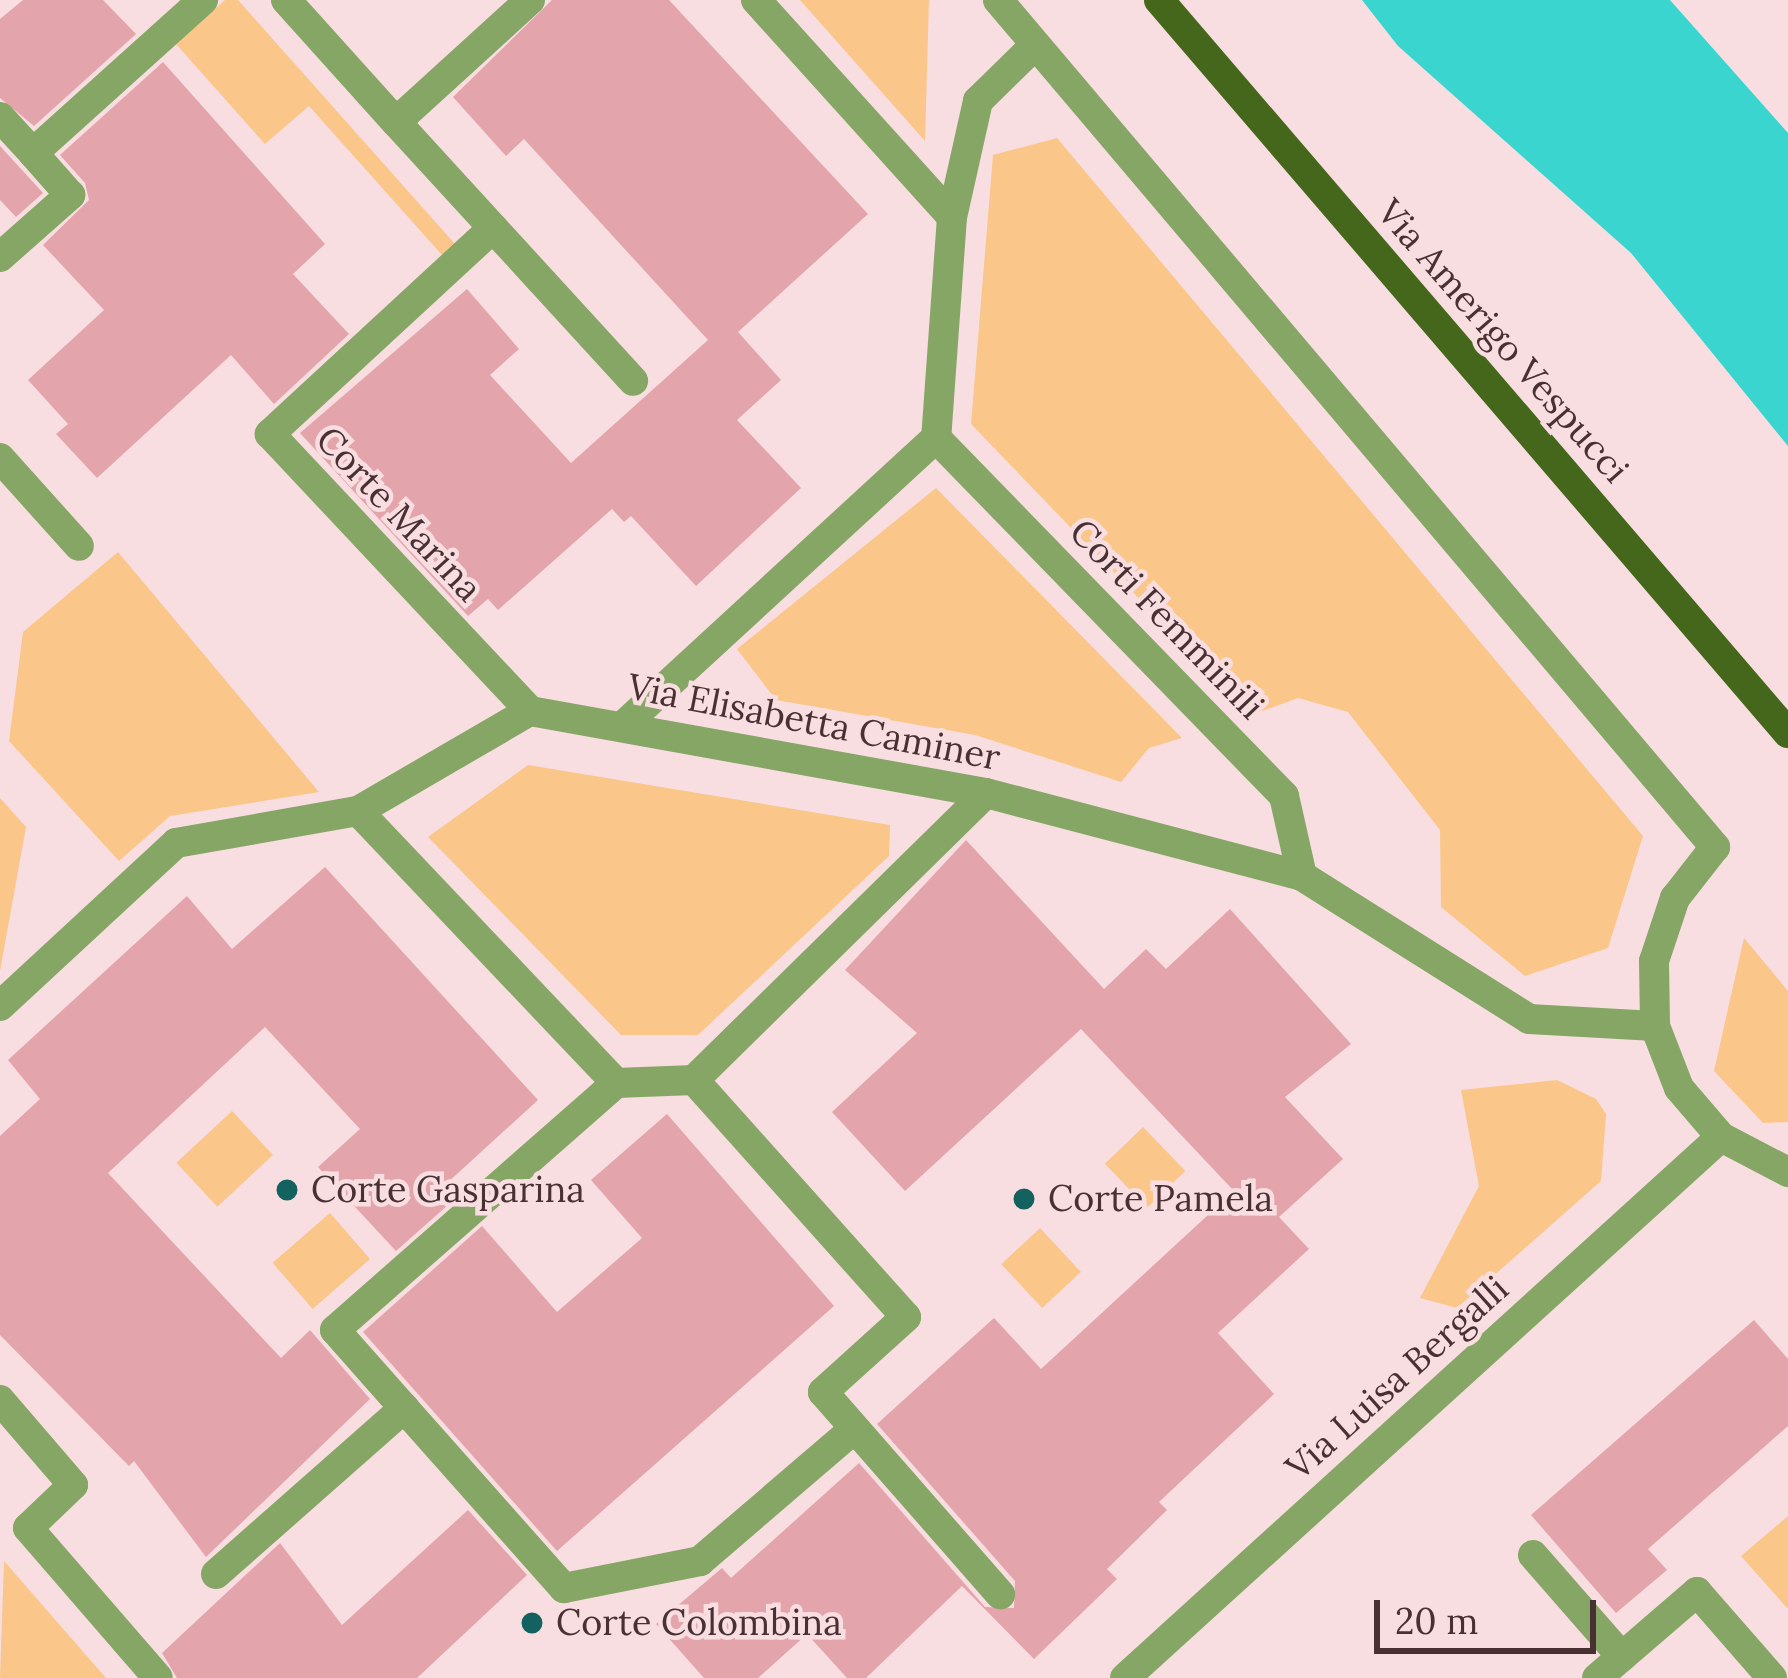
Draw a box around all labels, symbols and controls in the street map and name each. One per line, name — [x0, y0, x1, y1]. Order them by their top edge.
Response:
street label: Via Amerigo Vespucci — [1368, 191, 1638, 491]
street label: Corte Marina — [307, 418, 491, 610]
street label: Corti Femminili — [1061, 510, 1273, 728]
street label: Via Elisabetta Caminer — [624, 665, 1004, 779]
place label: Corte Gasparina — [311, 1168, 585, 1212]
marker: Corte Gasparina — [274, 1177, 300, 1203]
place label: Corte Pamela — [1048, 1177, 1273, 1221]
marker: Corte Pamela — [1011, 1186, 1037, 1212]
street label: Via Luisa Bergalli — [1277, 1267, 1517, 1489]
scale bar — [1380, 1576, 1602, 1650]
text: 20 m — [1395, 1598, 1478, 1644]
place label: Corte Colombina — [556, 1601, 842, 1645]
marker: Corte Colombina — [519, 1610, 545, 1636]

